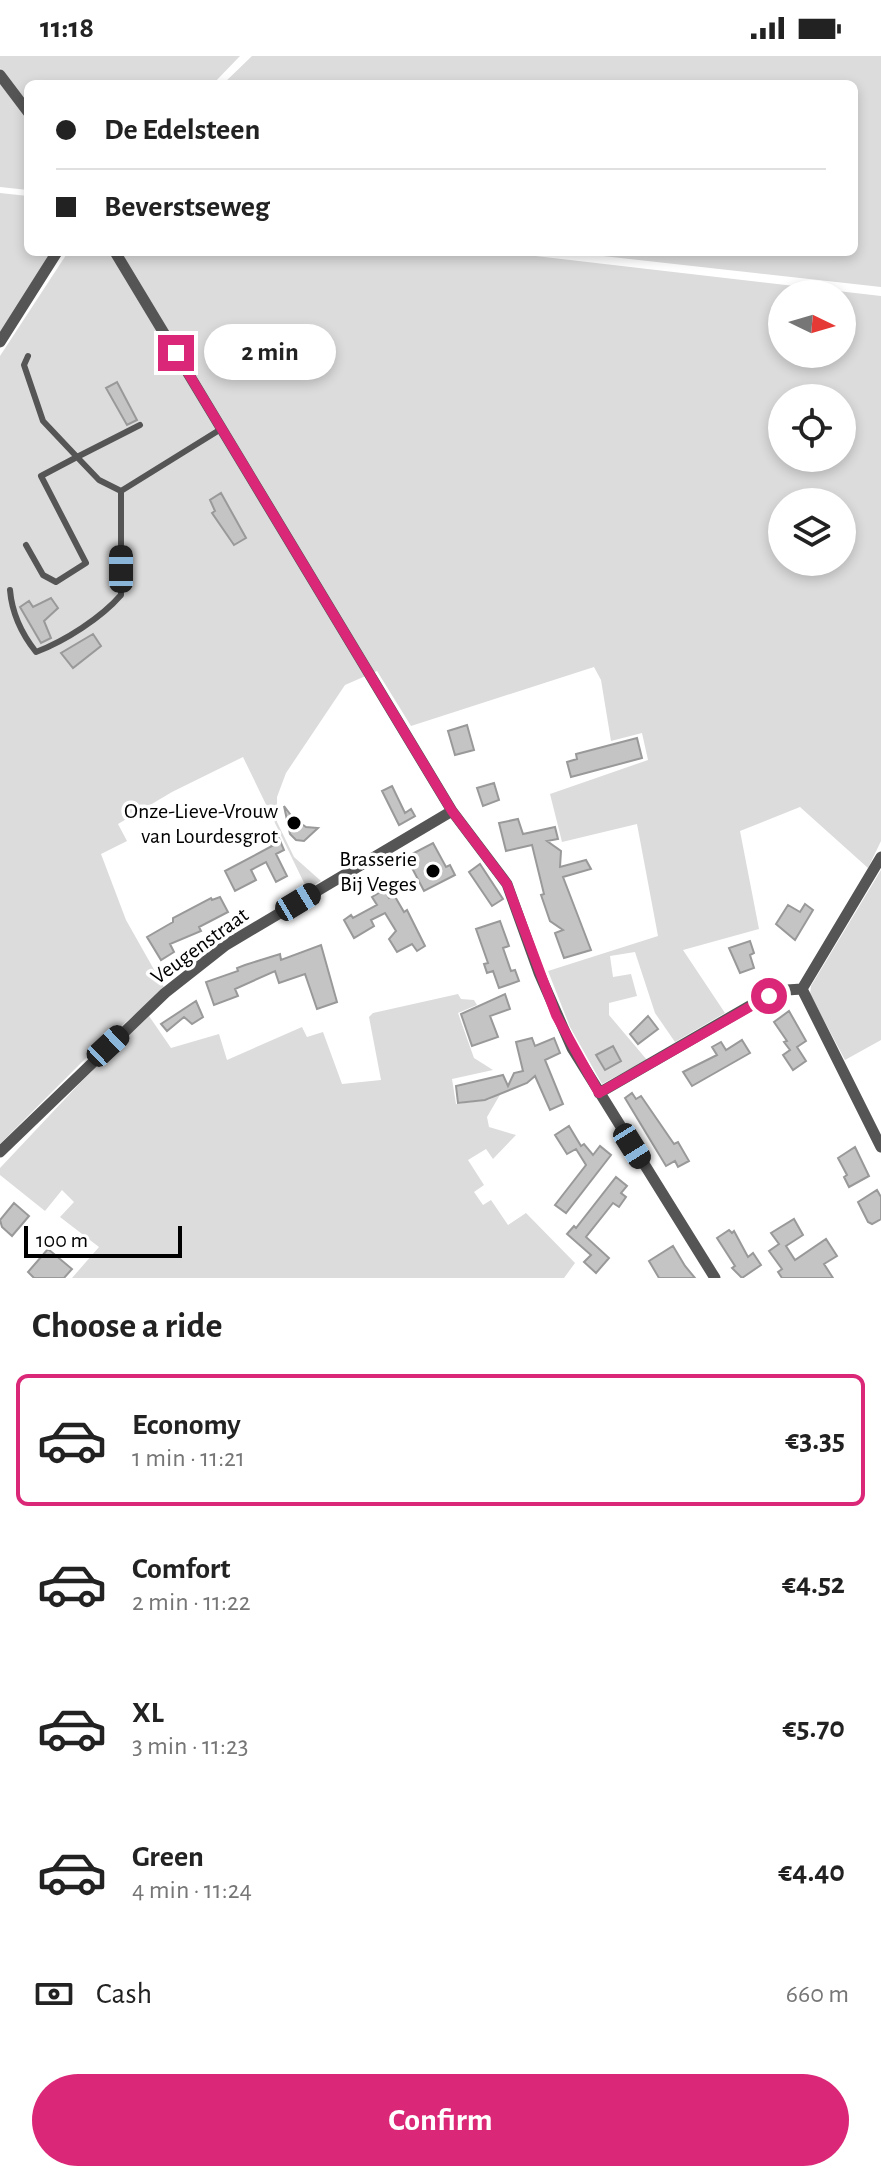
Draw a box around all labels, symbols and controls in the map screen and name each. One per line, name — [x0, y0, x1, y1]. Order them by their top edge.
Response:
text: 11:18 — [40, 13, 94, 43]
text: De Edelsteen — [104, 115, 260, 145]
text: Beverstseweg — [104, 192, 270, 222]
north arrow — [768, 280, 856, 368]
map controls — [768, 280, 856, 576]
callout: 2 min — [204, 325, 336, 381]
route end — [158, 335, 194, 371]
text: 2 min — [241, 339, 299, 365]
button: locate — [768, 384, 856, 472]
button: layers — [768, 488, 856, 576]
car — [109, 545, 133, 593]
place label: Onze-Lieve-Vrouw van Lourdesgrot — [124, 800, 278, 847]
marker: Onze-Lieve-Vrouw van Lourdesgrot — [285, 814, 303, 832]
place label: Brasserie Bij Veges — [339, 848, 417, 895]
marker: Brasserie Bij Veges — [424, 862, 442, 880]
car — [271, 879, 325, 925]
street label: Veugenstraat — [147, 903, 252, 988]
route start — [751, 978, 787, 1014]
car — [82, 1021, 134, 1071]
car — [609, 1119, 655, 1173]
scale bar — [24, 1222, 182, 1258]
text: 100 m — [36, 1229, 88, 1251]
text: Choose a ride — [32, 1308, 222, 1344]
icon: car — [36, 1404, 108, 1476]
text: Economy — [132, 1410, 241, 1440]
text: €3.35 — [785, 1425, 845, 1455]
text: 1 min · 11:21 — [132, 1445, 245, 1471]
icon: car — [36, 1548, 108, 1620]
text: Comfort — [132, 1554, 231, 1584]
text: €4.52 — [782, 1569, 845, 1599]
text: 2 min · 11:22 — [132, 1589, 251, 1615]
icon: car — [36, 1692, 108, 1764]
text: XL — [132, 1698, 164, 1728]
text: €5.70 — [783, 1713, 845, 1743]
text: 3 min · 11:23 — [132, 1733, 248, 1759]
icon: car — [36, 1836, 108, 1908]
text: Green — [132, 1842, 204, 1872]
text: €4.40 — [778, 1857, 845, 1887]
text: 4 min · 11:24 — [132, 1877, 252, 1903]
icon: cash — [32, 1972, 76, 2016]
text: Cash — [96, 1979, 152, 2009]
text: 660 m — [786, 1981, 849, 2007]
button: Confirm — [32, 2074, 849, 2166]

